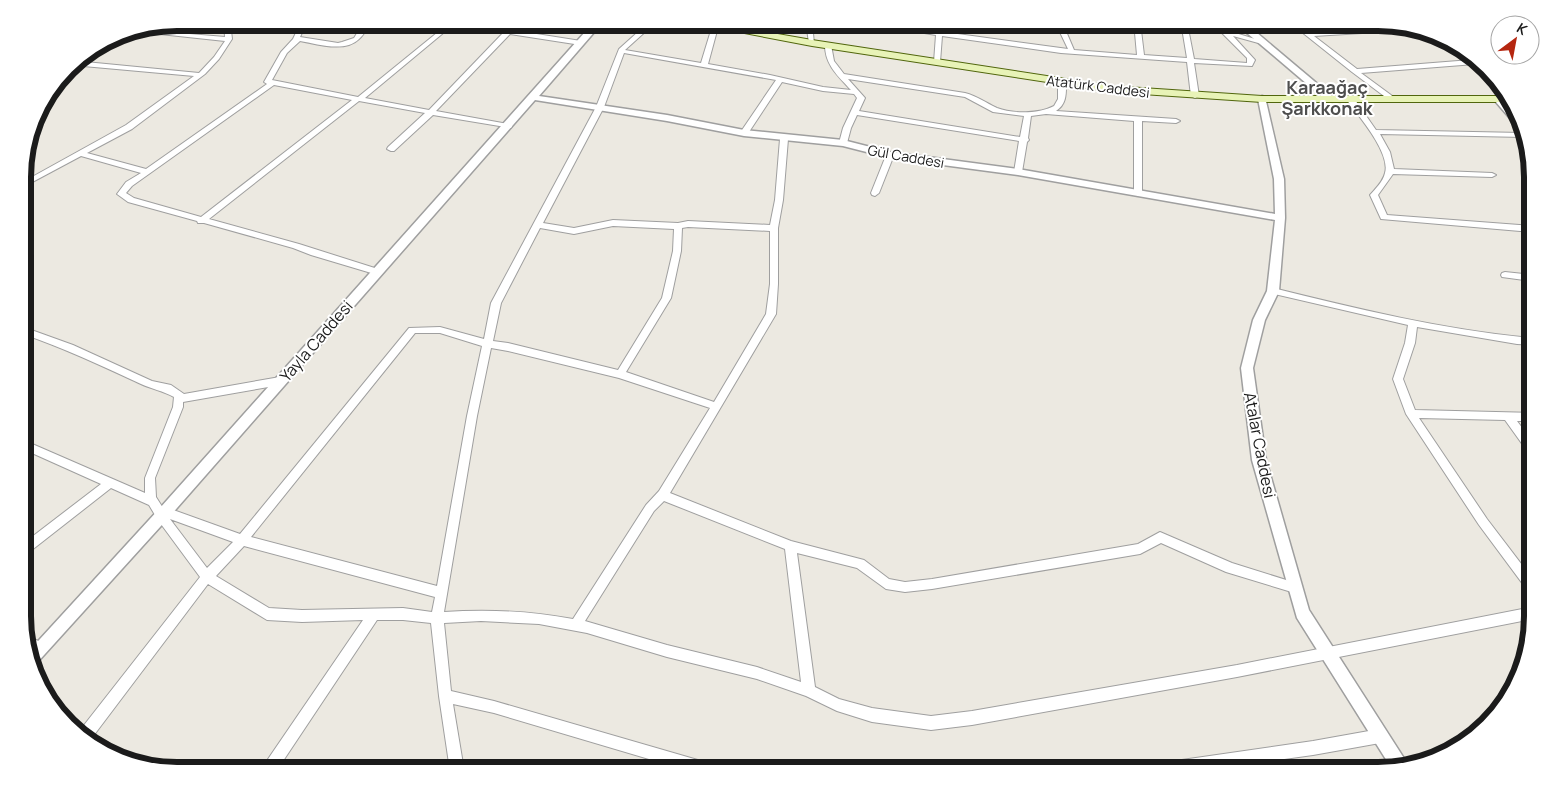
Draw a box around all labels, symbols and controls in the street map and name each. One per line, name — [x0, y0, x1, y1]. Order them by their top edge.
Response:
north arrow — [1490, 15, 1540, 65]
text: K — [1513, 18, 1532, 40]
street label: Atatürk Caddesi — [1045, 70, 1151, 102]
district label: Karaağaç Şarkkonak — [1281, 75, 1374, 120]
street label: Gül Caddesi — [866, 140, 946, 172]
street label: Yayla Caddesi — [275, 296, 357, 386]
street label: Atalar Caddesi — [1239, 390, 1281, 500]

